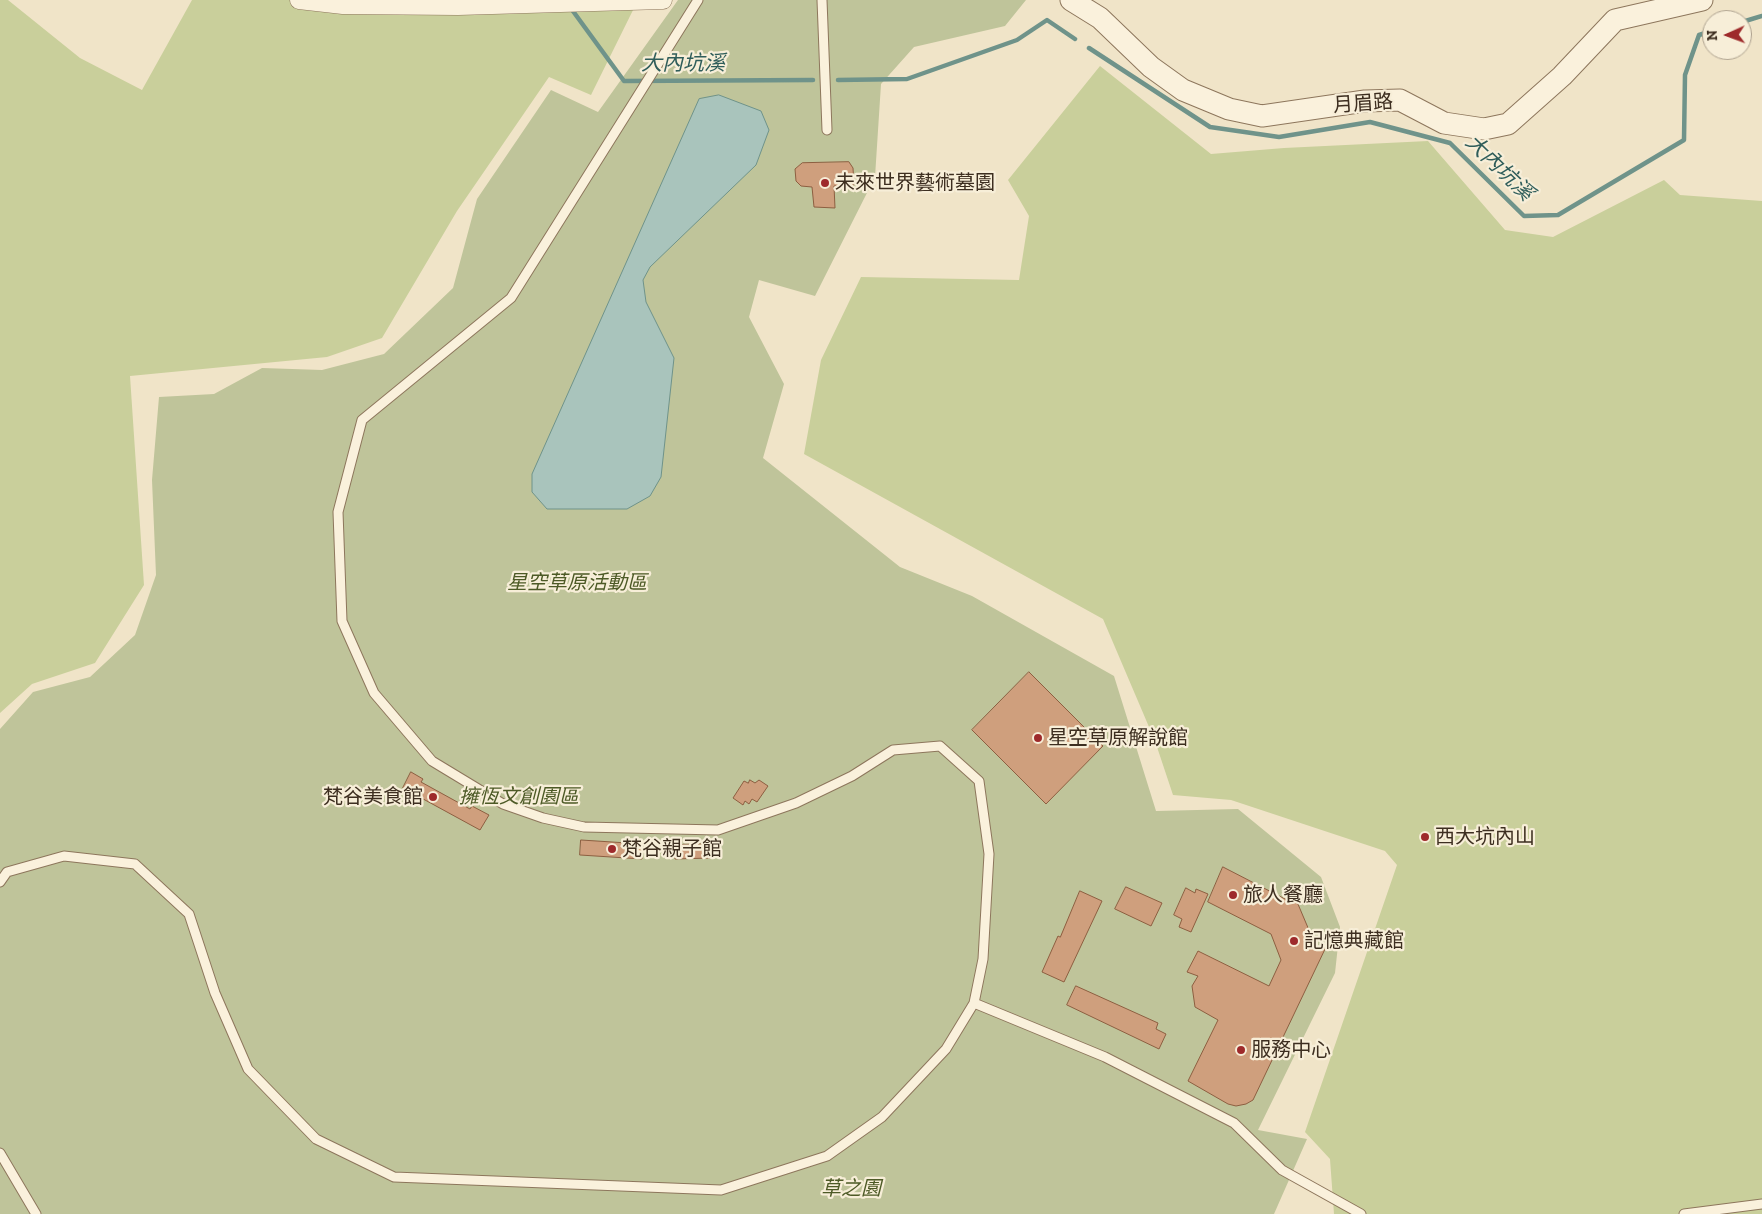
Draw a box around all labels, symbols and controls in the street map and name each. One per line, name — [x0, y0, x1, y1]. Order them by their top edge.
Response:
north arrow — [1702, 10, 1752, 60]
text: N — [1704, 30, 1721, 41]
water label: 大內坑溪 — [641, 51, 725, 77]
street label: 月眉路 — [1332, 90, 1394, 118]
water label: 大內坑溪 — [1460, 130, 1538, 206]
place label: 未來世界藝術墓園 — [835, 171, 995, 195]
marker: 未來世界藝術墓園 — [819, 177, 831, 189]
park label: 星空草原活動區 — [507, 571, 647, 595]
place label: 星空草原解說館 — [1048, 726, 1188, 750]
marker: 星空草原解說館 — [1032, 732, 1044, 744]
place label: 梵谷美食館 — [323, 785, 423, 809]
park label: 擁恆文創園區 — [459, 785, 579, 809]
marker: 梵谷美食館 — [427, 791, 439, 803]
place label: 西大坑內山 — [1435, 825, 1535, 849]
marker: 西大坑內山 — [1419, 831, 1431, 843]
place label: 梵谷親子館 — [622, 837, 722, 861]
marker: 梵谷親子館 — [606, 843, 618, 855]
place label: 旅人餐廳 — [1243, 883, 1323, 907]
marker: 旅人餐廳 — [1227, 889, 1239, 901]
place label: 記憶典藏館 — [1304, 929, 1404, 953]
marker: 記憶典藏館 — [1288, 935, 1300, 947]
place label: 服務中心 — [1251, 1038, 1331, 1062]
marker: 服務中心 — [1235, 1044, 1247, 1056]
park label: 草之園 — [821, 1177, 881, 1201]

